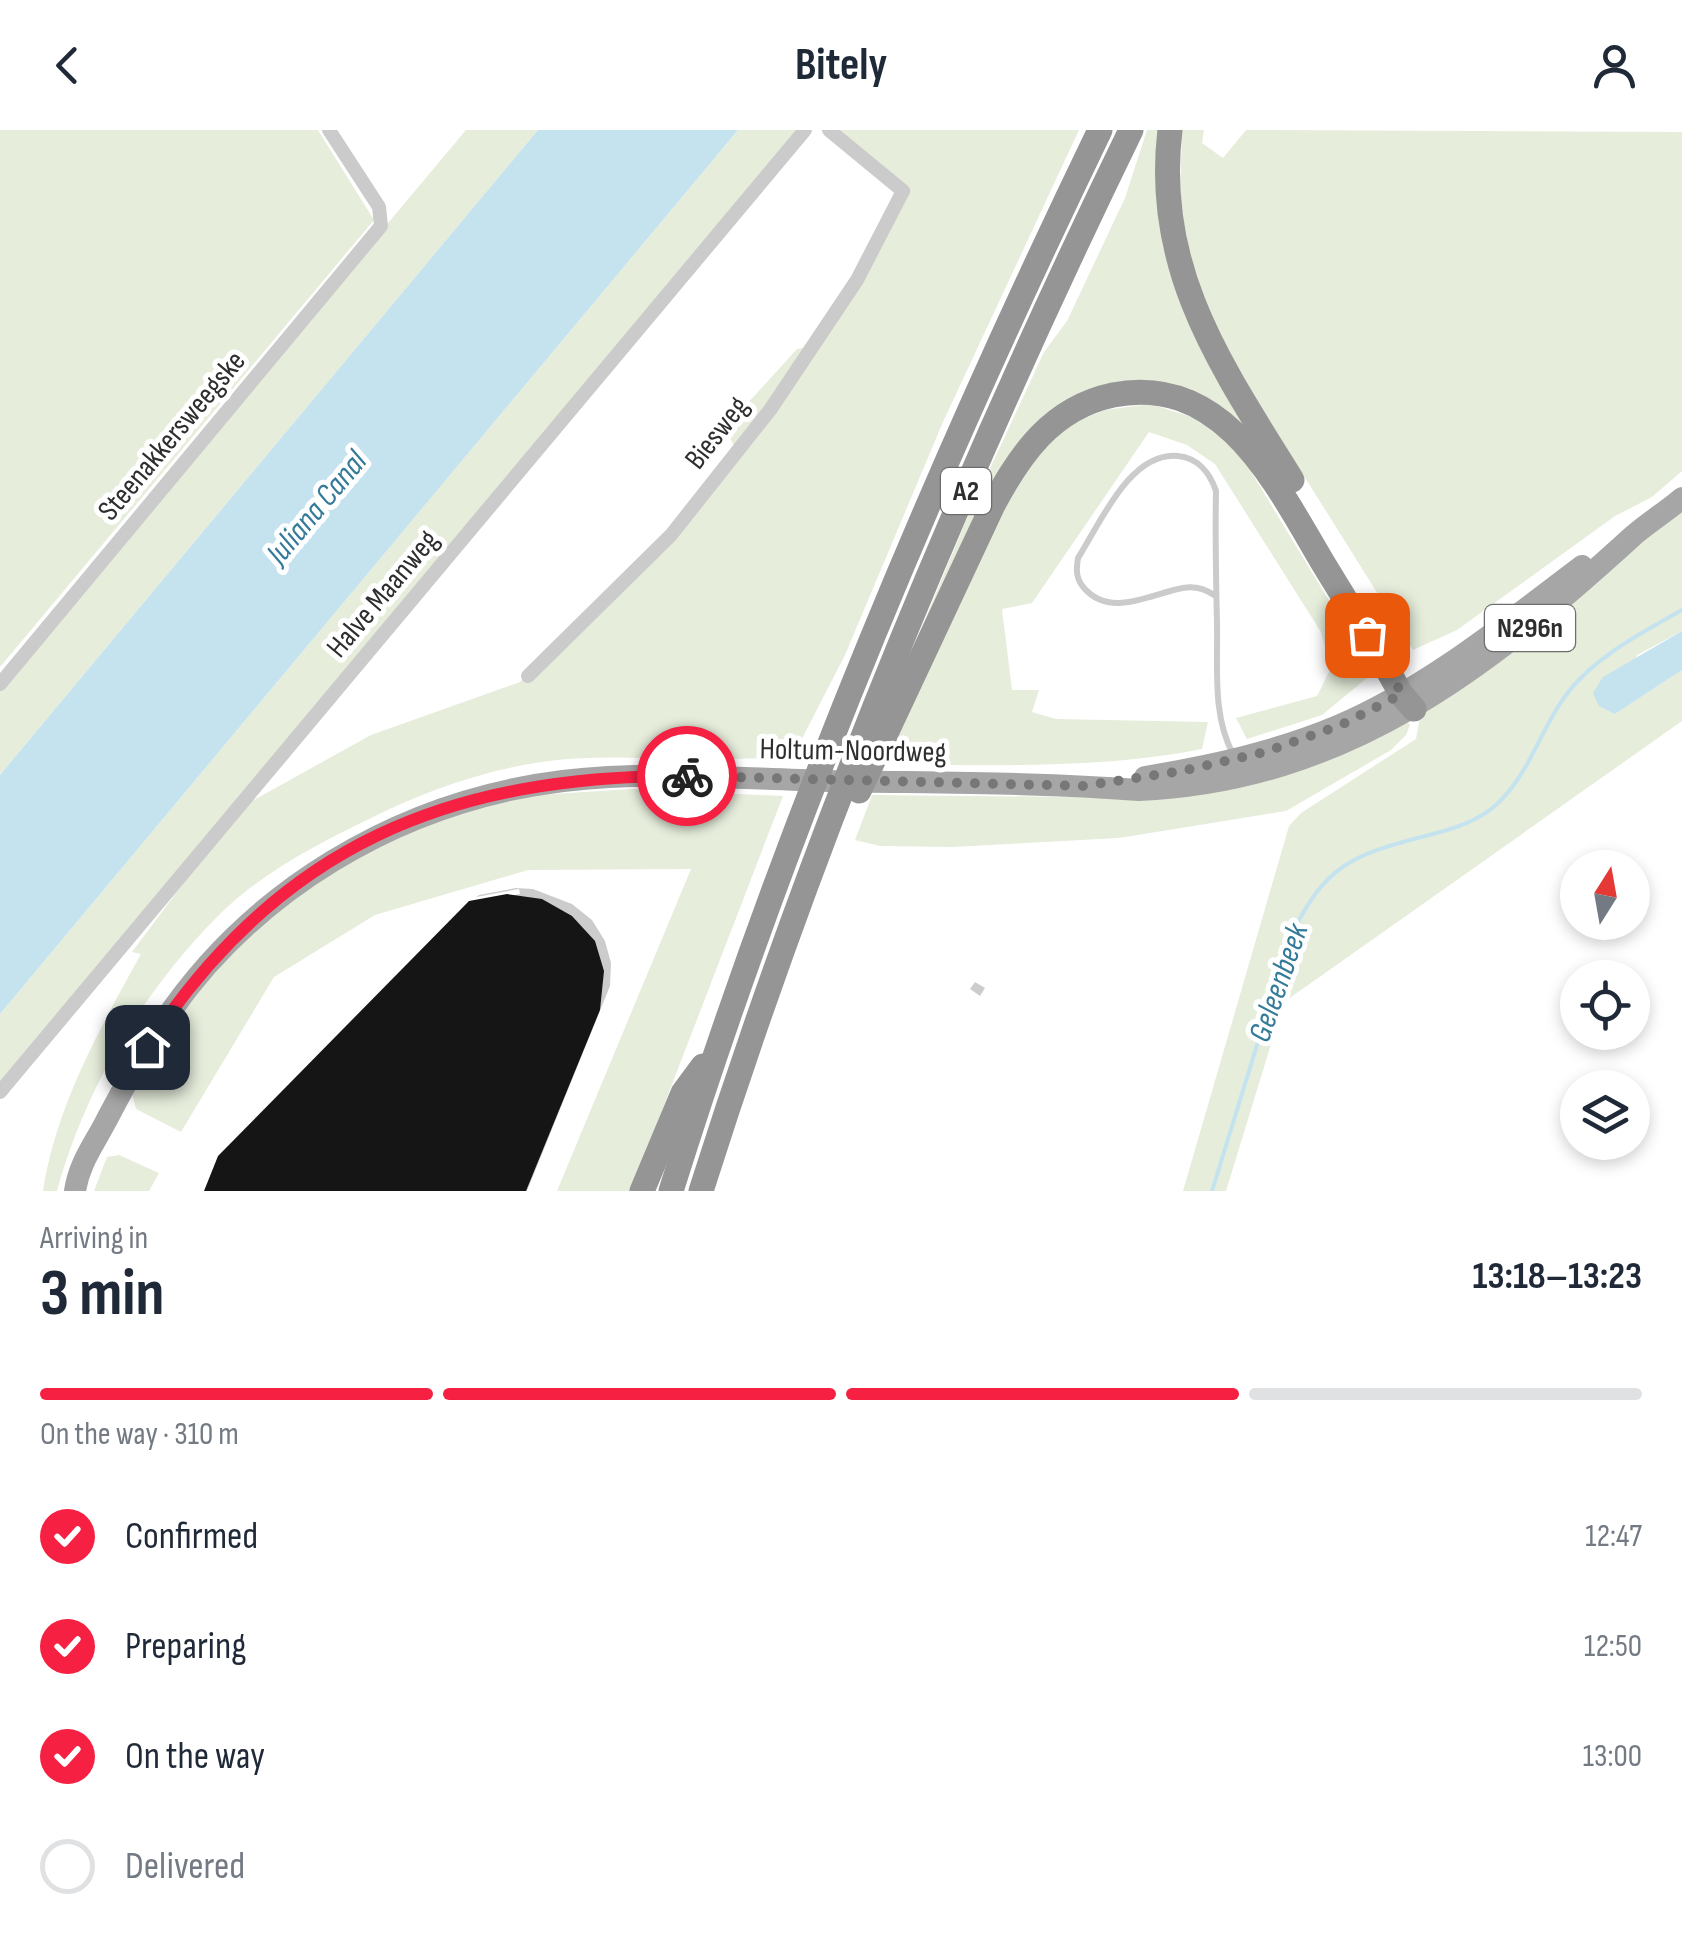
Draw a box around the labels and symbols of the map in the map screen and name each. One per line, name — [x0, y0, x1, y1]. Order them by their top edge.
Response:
street label: Steenakkersweegske — [91, 344, 253, 528]
street label: Biesweg — [677, 389, 757, 477]
water label: Juliana Canal — [257, 442, 377, 574]
road number: A2 — [941, 468, 991, 514]
street label: Halve Maanweg — [319, 523, 447, 665]
pin — [1325, 593, 1410, 678]
road number: N296n — [1485, 605, 1575, 651]
courier — [637, 726, 737, 826]
street label: Holtum-Noordweg — [759, 731, 947, 771]
north arrow — [1560, 850, 1650, 940]
water label: Geleenbeek — [1241, 918, 1318, 1047]
pin — [105, 1005, 190, 1090]

